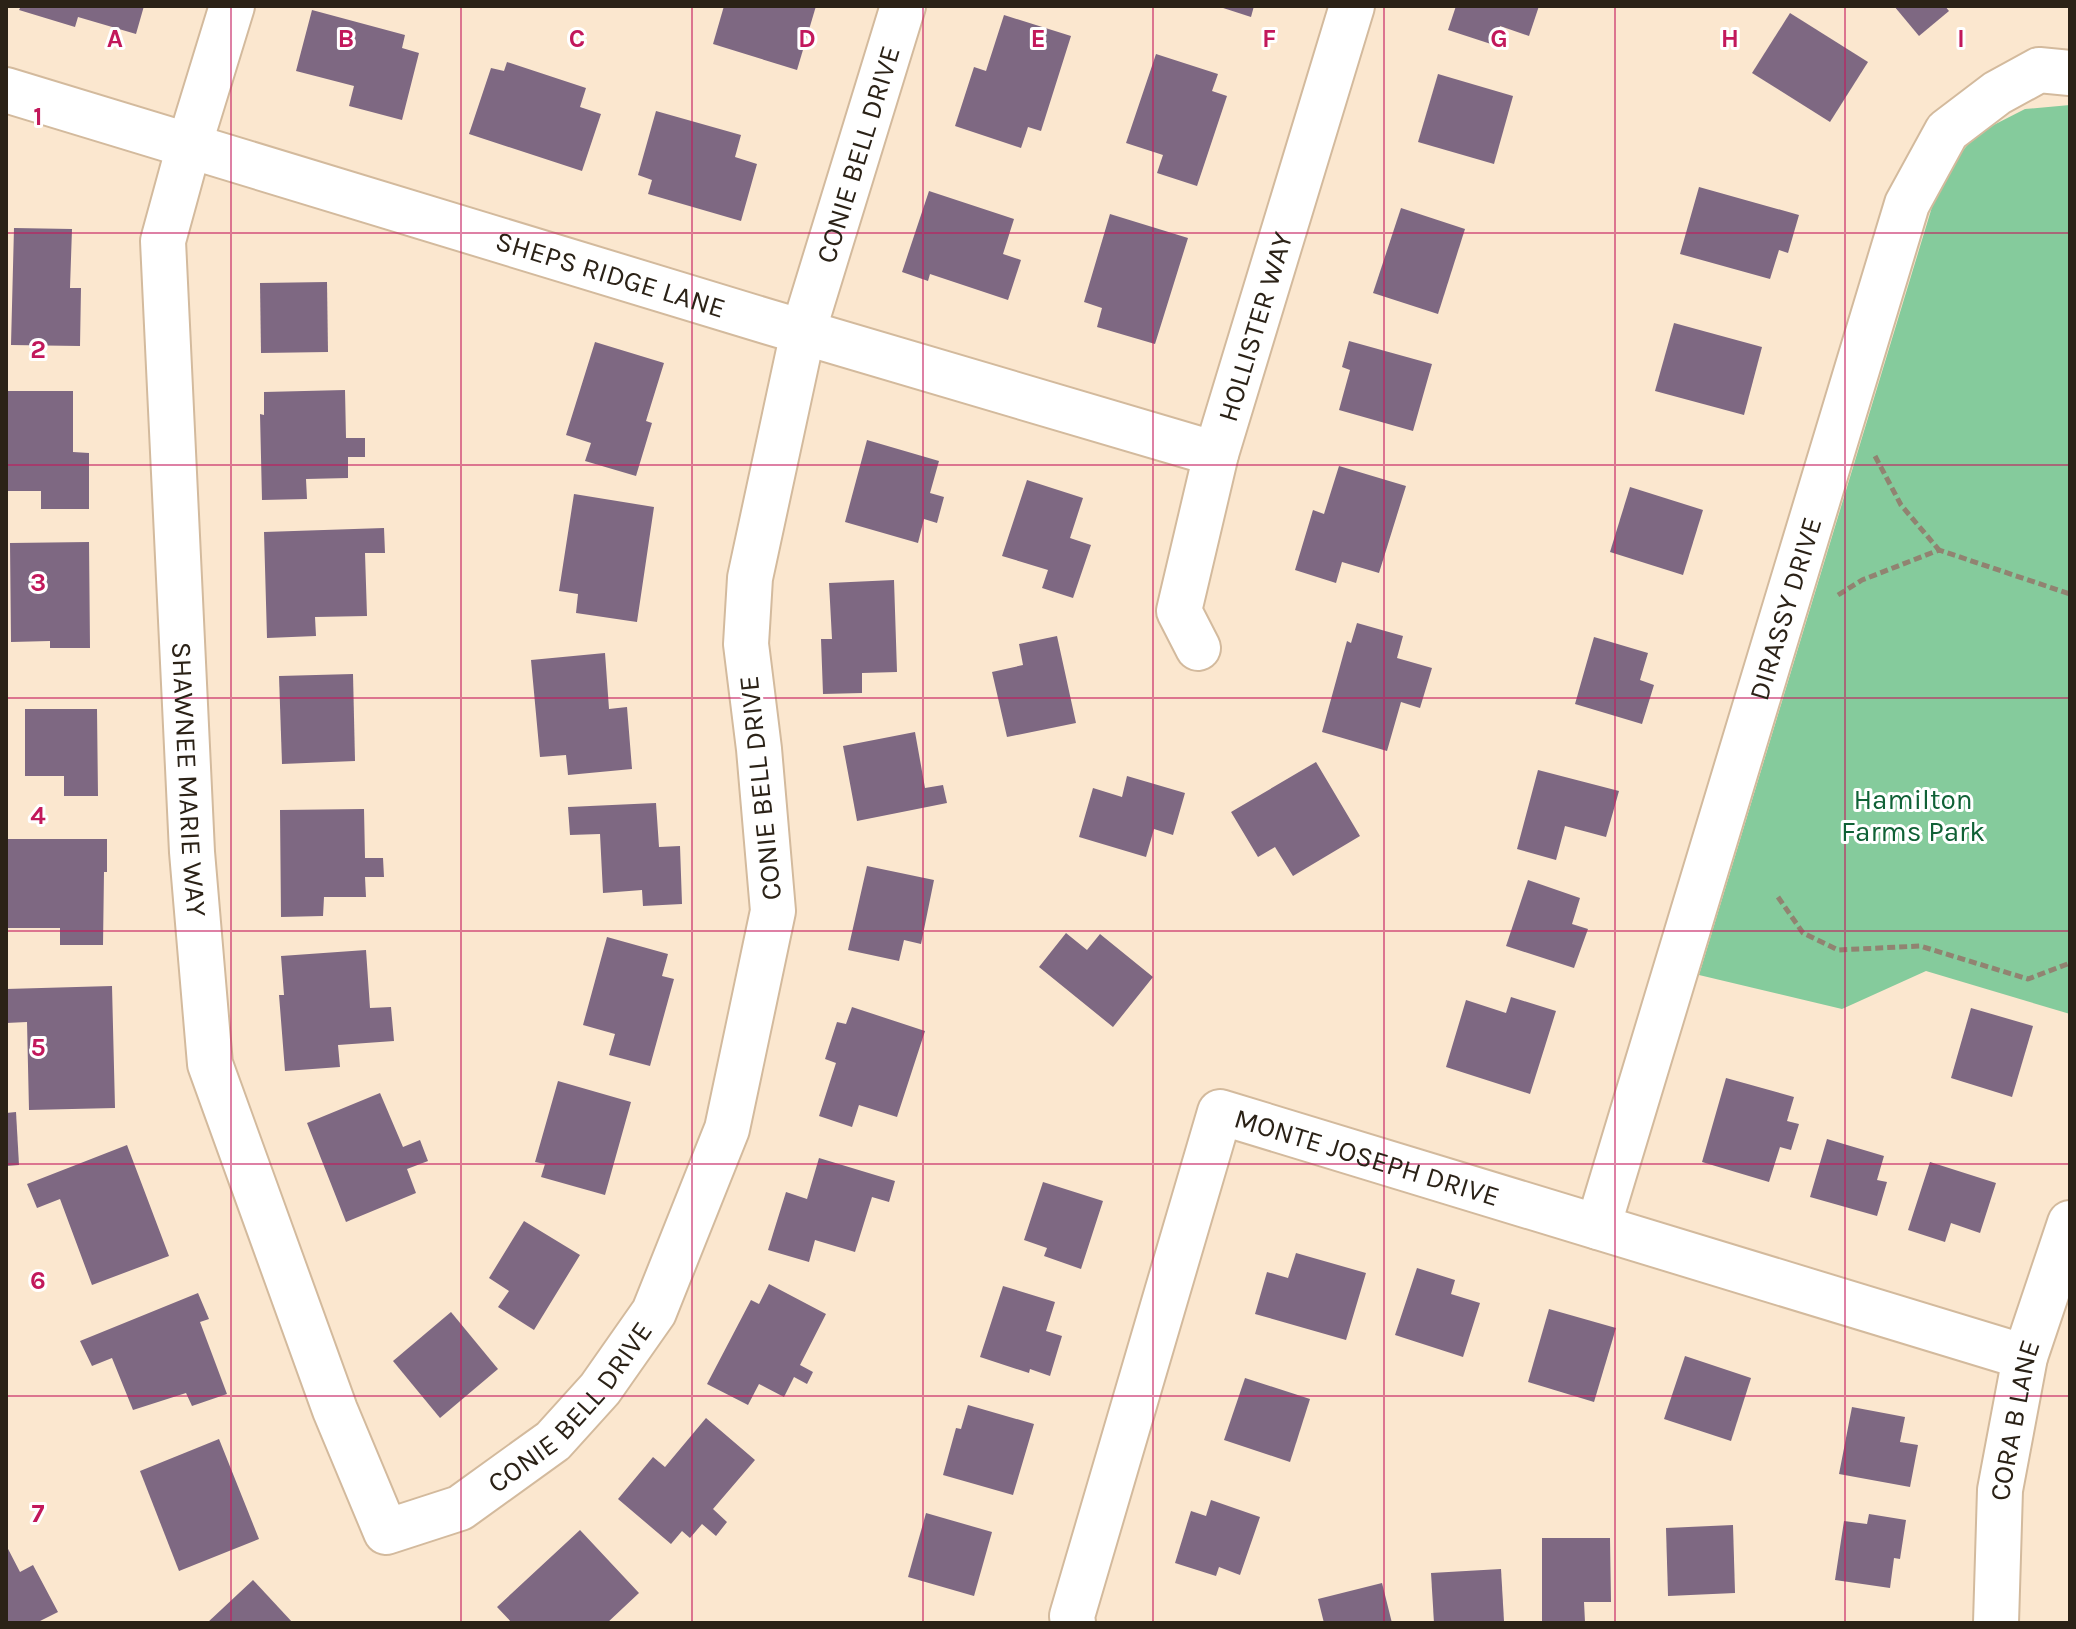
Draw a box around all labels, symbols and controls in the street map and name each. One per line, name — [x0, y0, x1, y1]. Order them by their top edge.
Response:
text: A — [107, 23, 123, 54]
text: B — [338, 23, 354, 54]
text: C — [569, 23, 585, 54]
text: D — [798, 23, 816, 54]
text: E — [1030, 23, 1046, 54]
text: F — [1262, 23, 1276, 54]
text: G — [1490, 23, 1508, 54]
text: H — [1721, 23, 1739, 54]
text: I — [1957, 23, 1965, 54]
street label: CONIE BELL DRIVE — [809, 42, 906, 267]
text: 1 — [33, 101, 43, 132]
street label: SHEPS RIDGE LANE — [492, 223, 730, 324]
street label: HOLLISTER WAY — [1210, 227, 1299, 425]
text: 2 — [30, 334, 46, 365]
street label: DIRASSY DRIVE — [1742, 513, 1828, 704]
text: 3 — [30, 567, 46, 598]
street label: SHAWNEE MARIE WAY — [166, 641, 214, 919]
street label: CONIE BELL DRIVE — [732, 674, 788, 902]
park label: Hamilton Farms Park — [1841, 783, 1985, 848]
text: 4 — [30, 800, 46, 831]
text: 5 — [30, 1032, 46, 1063]
street label: MONTE JOSEPH DRIVE — [1230, 1101, 1503, 1213]
text: 6 — [30, 1265, 46, 1296]
street label: CONIE BELL DRIVE — [481, 1315, 659, 1499]
street label: CORA B LANE — [1983, 1335, 2046, 1501]
text: 7 — [32, 1498, 45, 1529]

